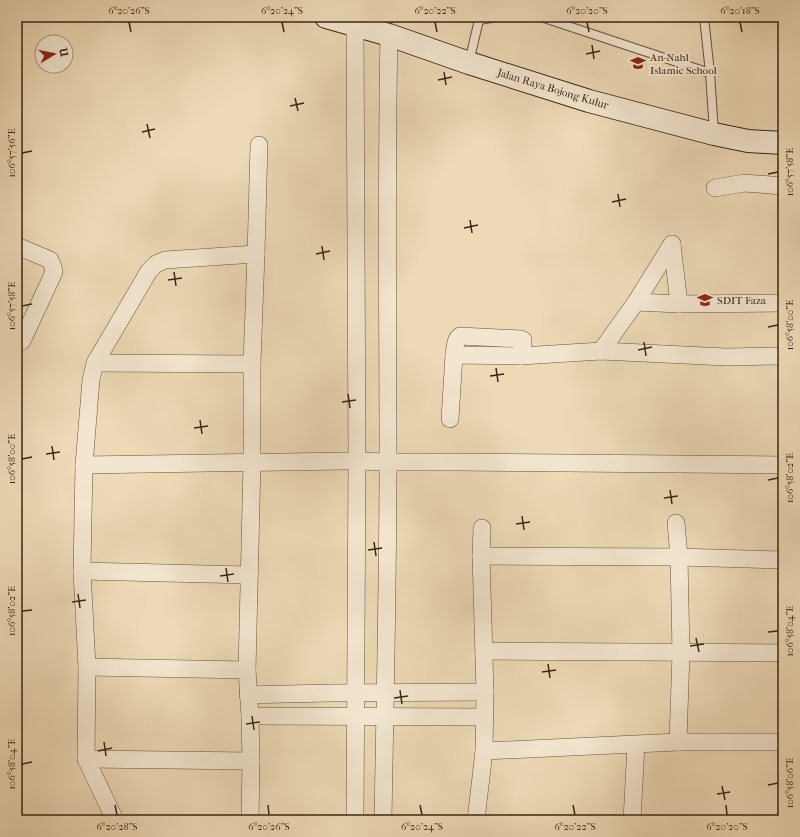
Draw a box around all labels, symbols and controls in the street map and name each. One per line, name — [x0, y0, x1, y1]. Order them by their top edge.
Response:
text: 6°20'26"S — [108, 5, 150, 17]
text: 6°20'24"S — [261, 5, 303, 17]
text: 6°20'22"S — [414, 5, 456, 17]
text: 6°20'20"S — [566, 5, 608, 17]
text: 6°20'18"S — [720, 5, 760, 17]
north arrow — [34, 34, 74, 74]
text: U — [56, 46, 71, 58]
place label: An-Nahl Islamic School — [649, 51, 717, 77]
school or university icon: An-Nahl Islamic School — [629, 54, 647, 72]
street label: Jalan Raya Bojong Kulur — [495, 66, 610, 112]
text: 106°57'56"E — [6, 128, 18, 178]
text: 106°57'58"E — [784, 148, 796, 196]
text: 106°57'58"E — [6, 282, 18, 330]
school or university icon: SDIT Faza — [696, 291, 714, 309]
place label: SDIT Faza — [717, 294, 767, 307]
text: 106°58'00"E — [784, 300, 796, 350]
text: 106°58'00"E — [6, 434, 18, 484]
text: 106°58'02"E — [784, 453, 796, 503]
text: 106°58'02"E — [6, 586, 18, 636]
text: 106°58'04"E — [784, 606, 796, 656]
text: 106°58'04"E — [6, 739, 18, 789]
text: 106°58'06"E — [784, 758, 796, 808]
text: 6°20'28"S — [96, 821, 138, 833]
text: 6°20'26"S — [248, 821, 290, 833]
text: 6°20'24"S — [401, 821, 443, 833]
text: 6°20'22"S — [554, 821, 596, 833]
text: 6°20'20"S — [706, 821, 748, 833]

